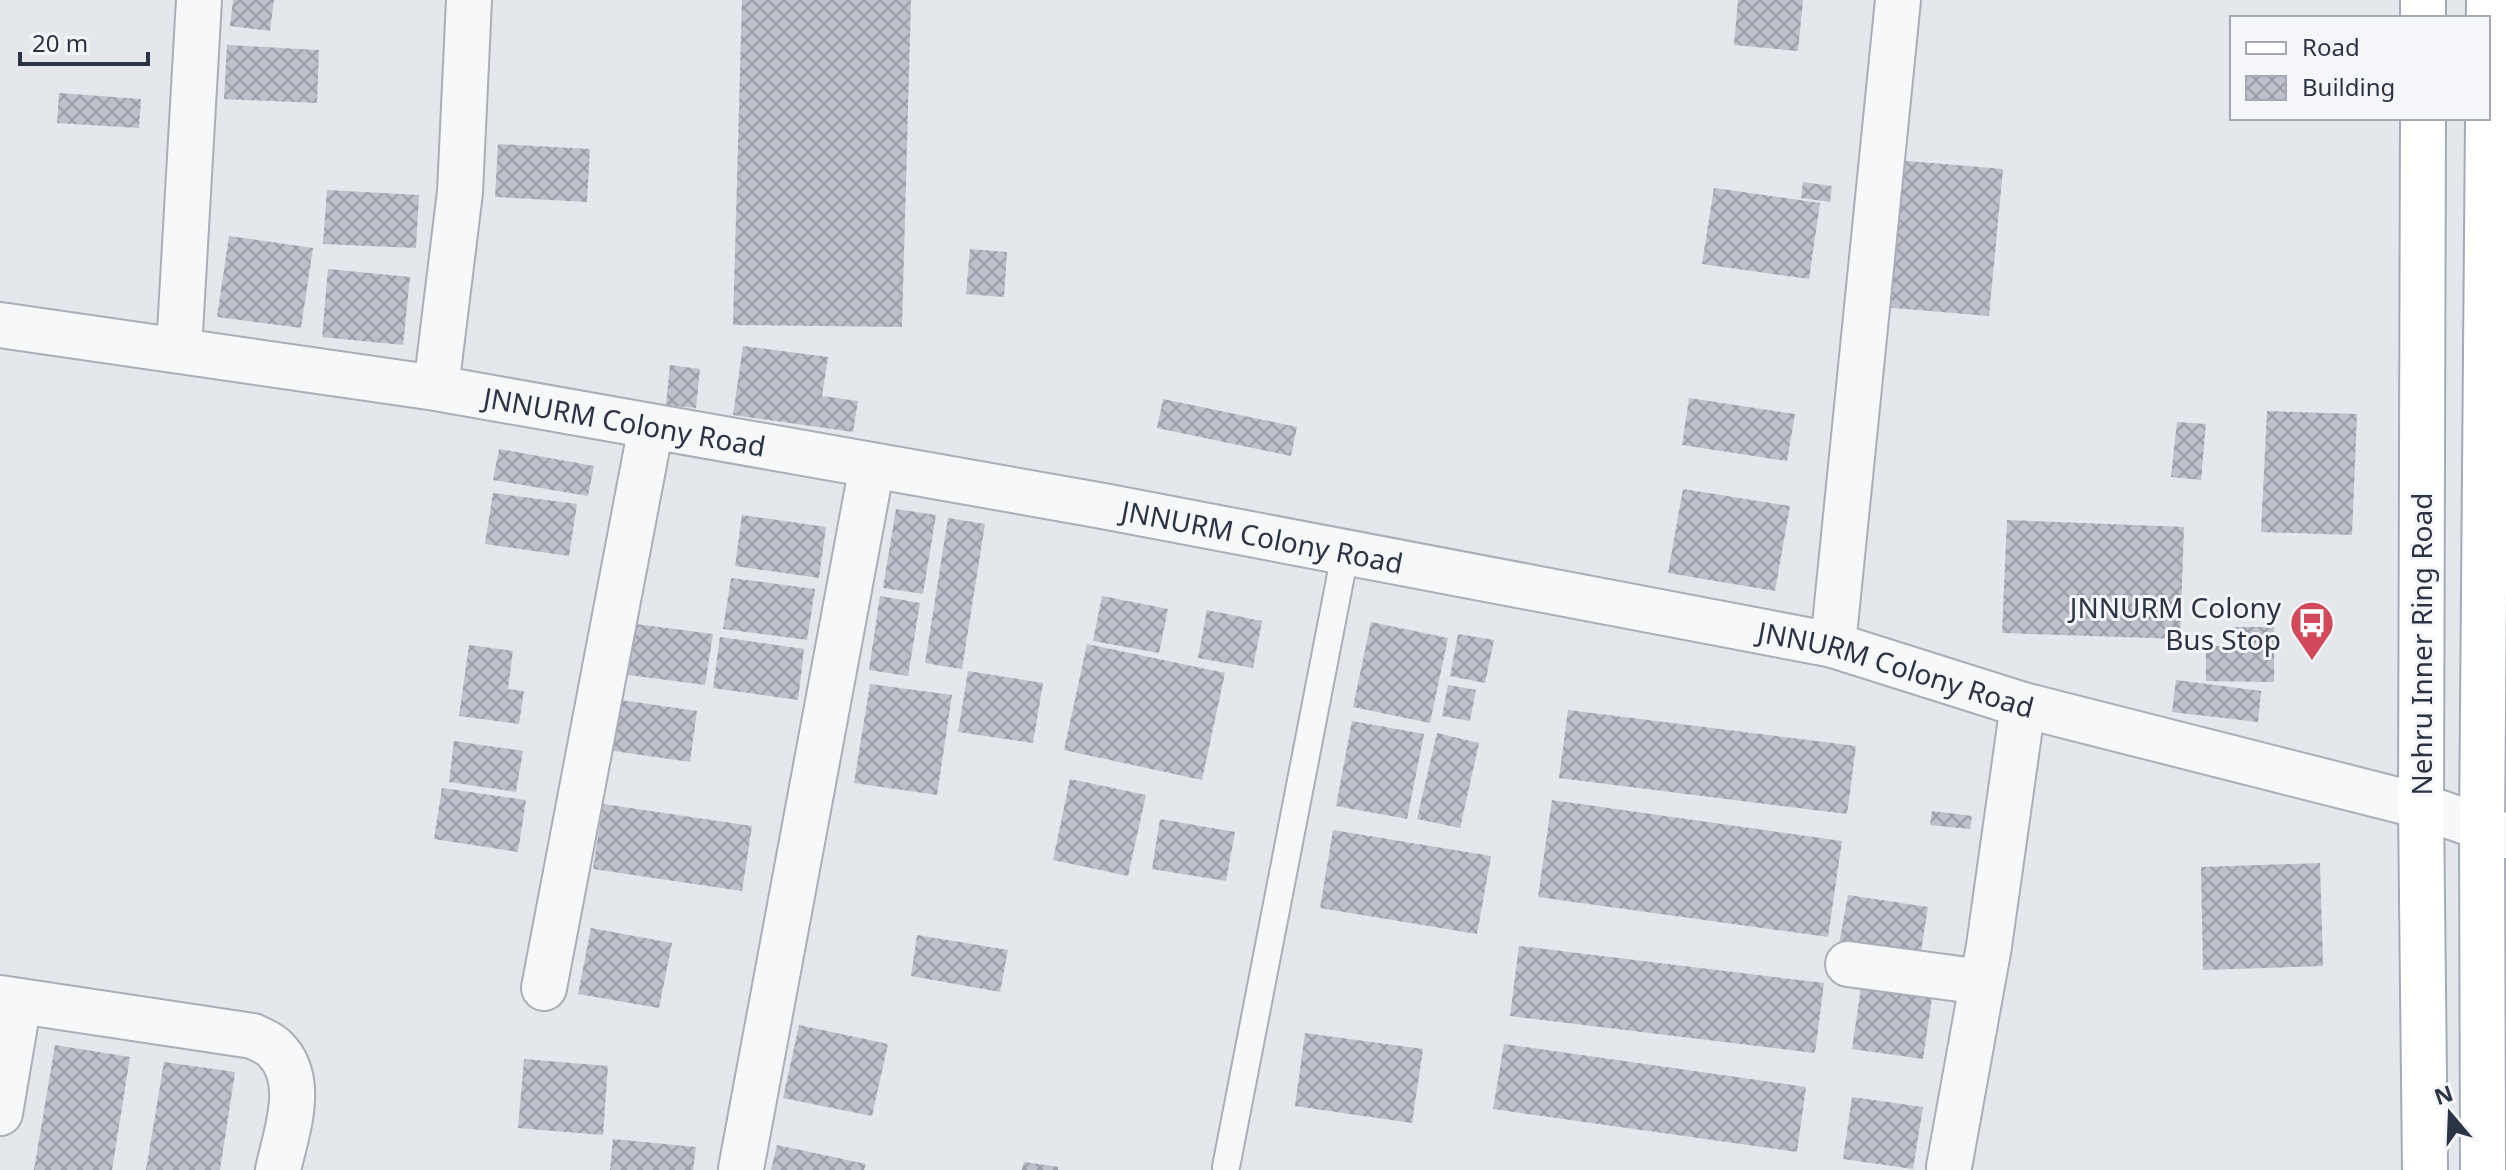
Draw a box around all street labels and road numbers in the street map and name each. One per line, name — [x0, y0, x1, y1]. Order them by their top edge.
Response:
street label: JNNURM Colony Road — [478, 377, 769, 465]
street label: JNNURM Colony Road — [1115, 490, 1406, 582]
street label: Nehru Inner Ring Road — [2402, 493, 2440, 796]
street label: JNNURM Colony Road — [1752, 612, 2038, 726]

